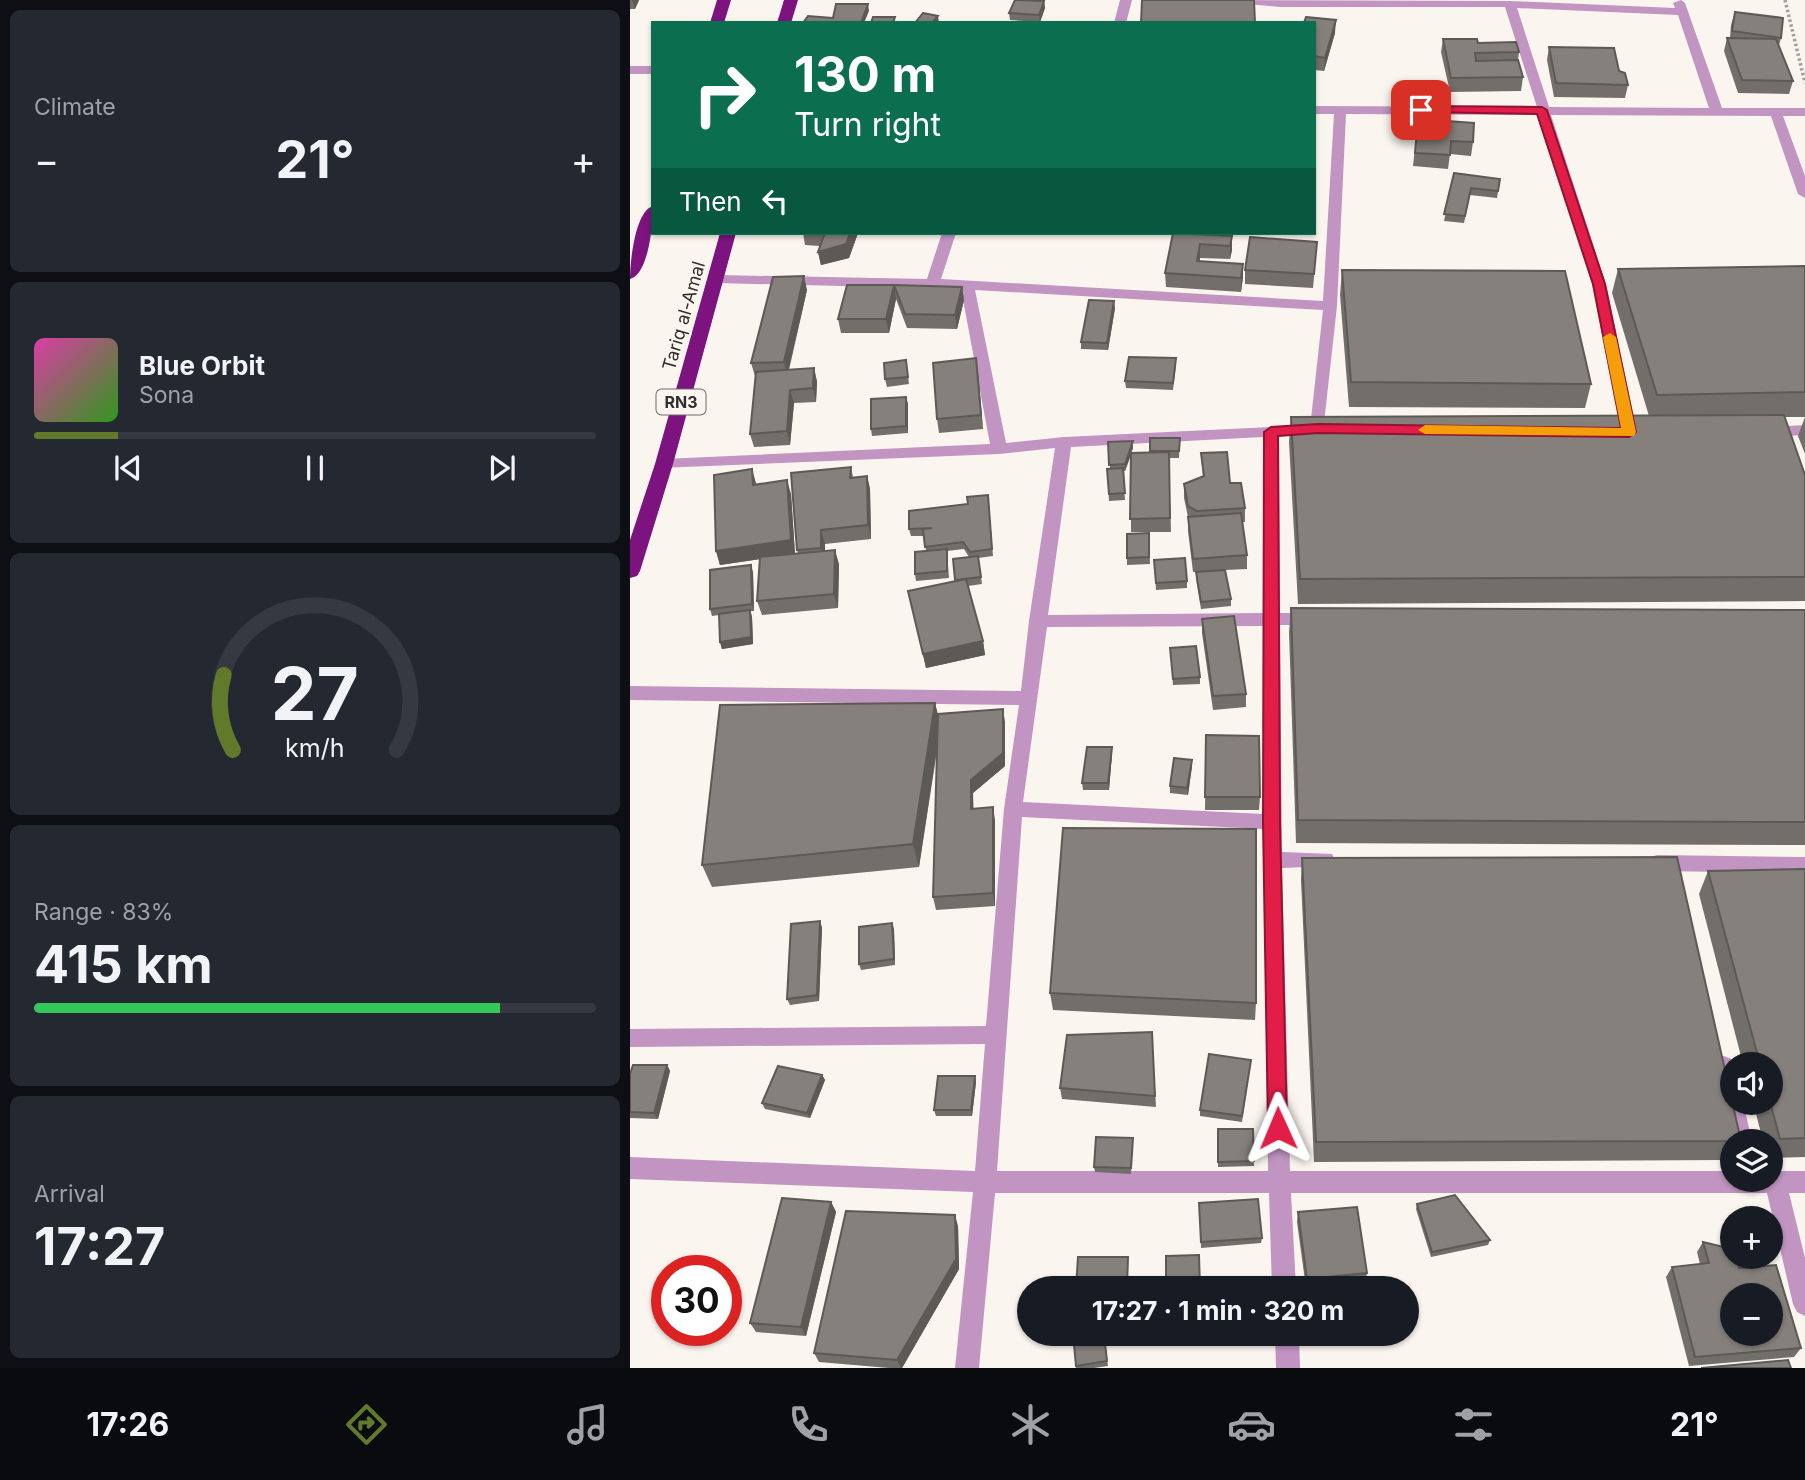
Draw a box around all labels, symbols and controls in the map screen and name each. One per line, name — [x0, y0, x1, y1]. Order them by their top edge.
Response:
text: 130 m — [794, 45, 936, 104]
icon: right — [679, 49, 770, 140]
pin — [1391, 80, 1451, 140]
icon: arrive — [1402, 91, 1440, 129]
text: Climate — [34, 93, 116, 121]
text: Turn right — [794, 105, 941, 144]
text: 21° — [275, 128, 355, 191]
text: − — [34, 137, 59, 183]
text: + — [571, 137, 596, 183]
icon: left — [756, 182, 794, 220]
text: Then — [679, 186, 742, 217]
street label: Tariq al-Amal — [658, 259, 709, 373]
text: Blue Orbit — [139, 350, 265, 381]
text: Sona — [139, 381, 194, 409]
road number: RN3 — [656, 390, 706, 414]
icon: previous — [109, 449, 147, 487]
icon: pause — [296, 449, 334, 487]
icon: next — [483, 449, 521, 487]
text: 27 — [271, 649, 359, 738]
text: km/h — [285, 733, 345, 763]
text: Range · 83% — [34, 898, 173, 926]
text: 415 km — [34, 933, 213, 996]
map controls — [1720, 1052, 1783, 1346]
button: sound — [1720, 1052, 1783, 1115]
position arrow — [1241, 1091, 1315, 1165]
button: layers — [1720, 1129, 1783, 1192]
text: Arrival — [34, 1180, 105, 1208]
button: + — [1720, 1206, 1783, 1269]
text: 17:27 — [34, 1215, 165, 1278]
speed limit sign: 30 — [651, 1255, 742, 1346]
button: − — [1720, 1283, 1783, 1346]
text: 17:27 · 1 min · 320 m — [1092, 1295, 1344, 1326]
icon: directions — [342, 1400, 391, 1449]
icon: music — [563, 1400, 612, 1449]
icon: phone — [784, 1400, 833, 1449]
icon: climate — [1006, 1400, 1055, 1449]
icon: car — [1227, 1400, 1276, 1449]
icon: filters — [1449, 1400, 1498, 1449]
text: 17:26 — [86, 1405, 169, 1444]
text: 21° — [1670, 1405, 1719, 1444]

